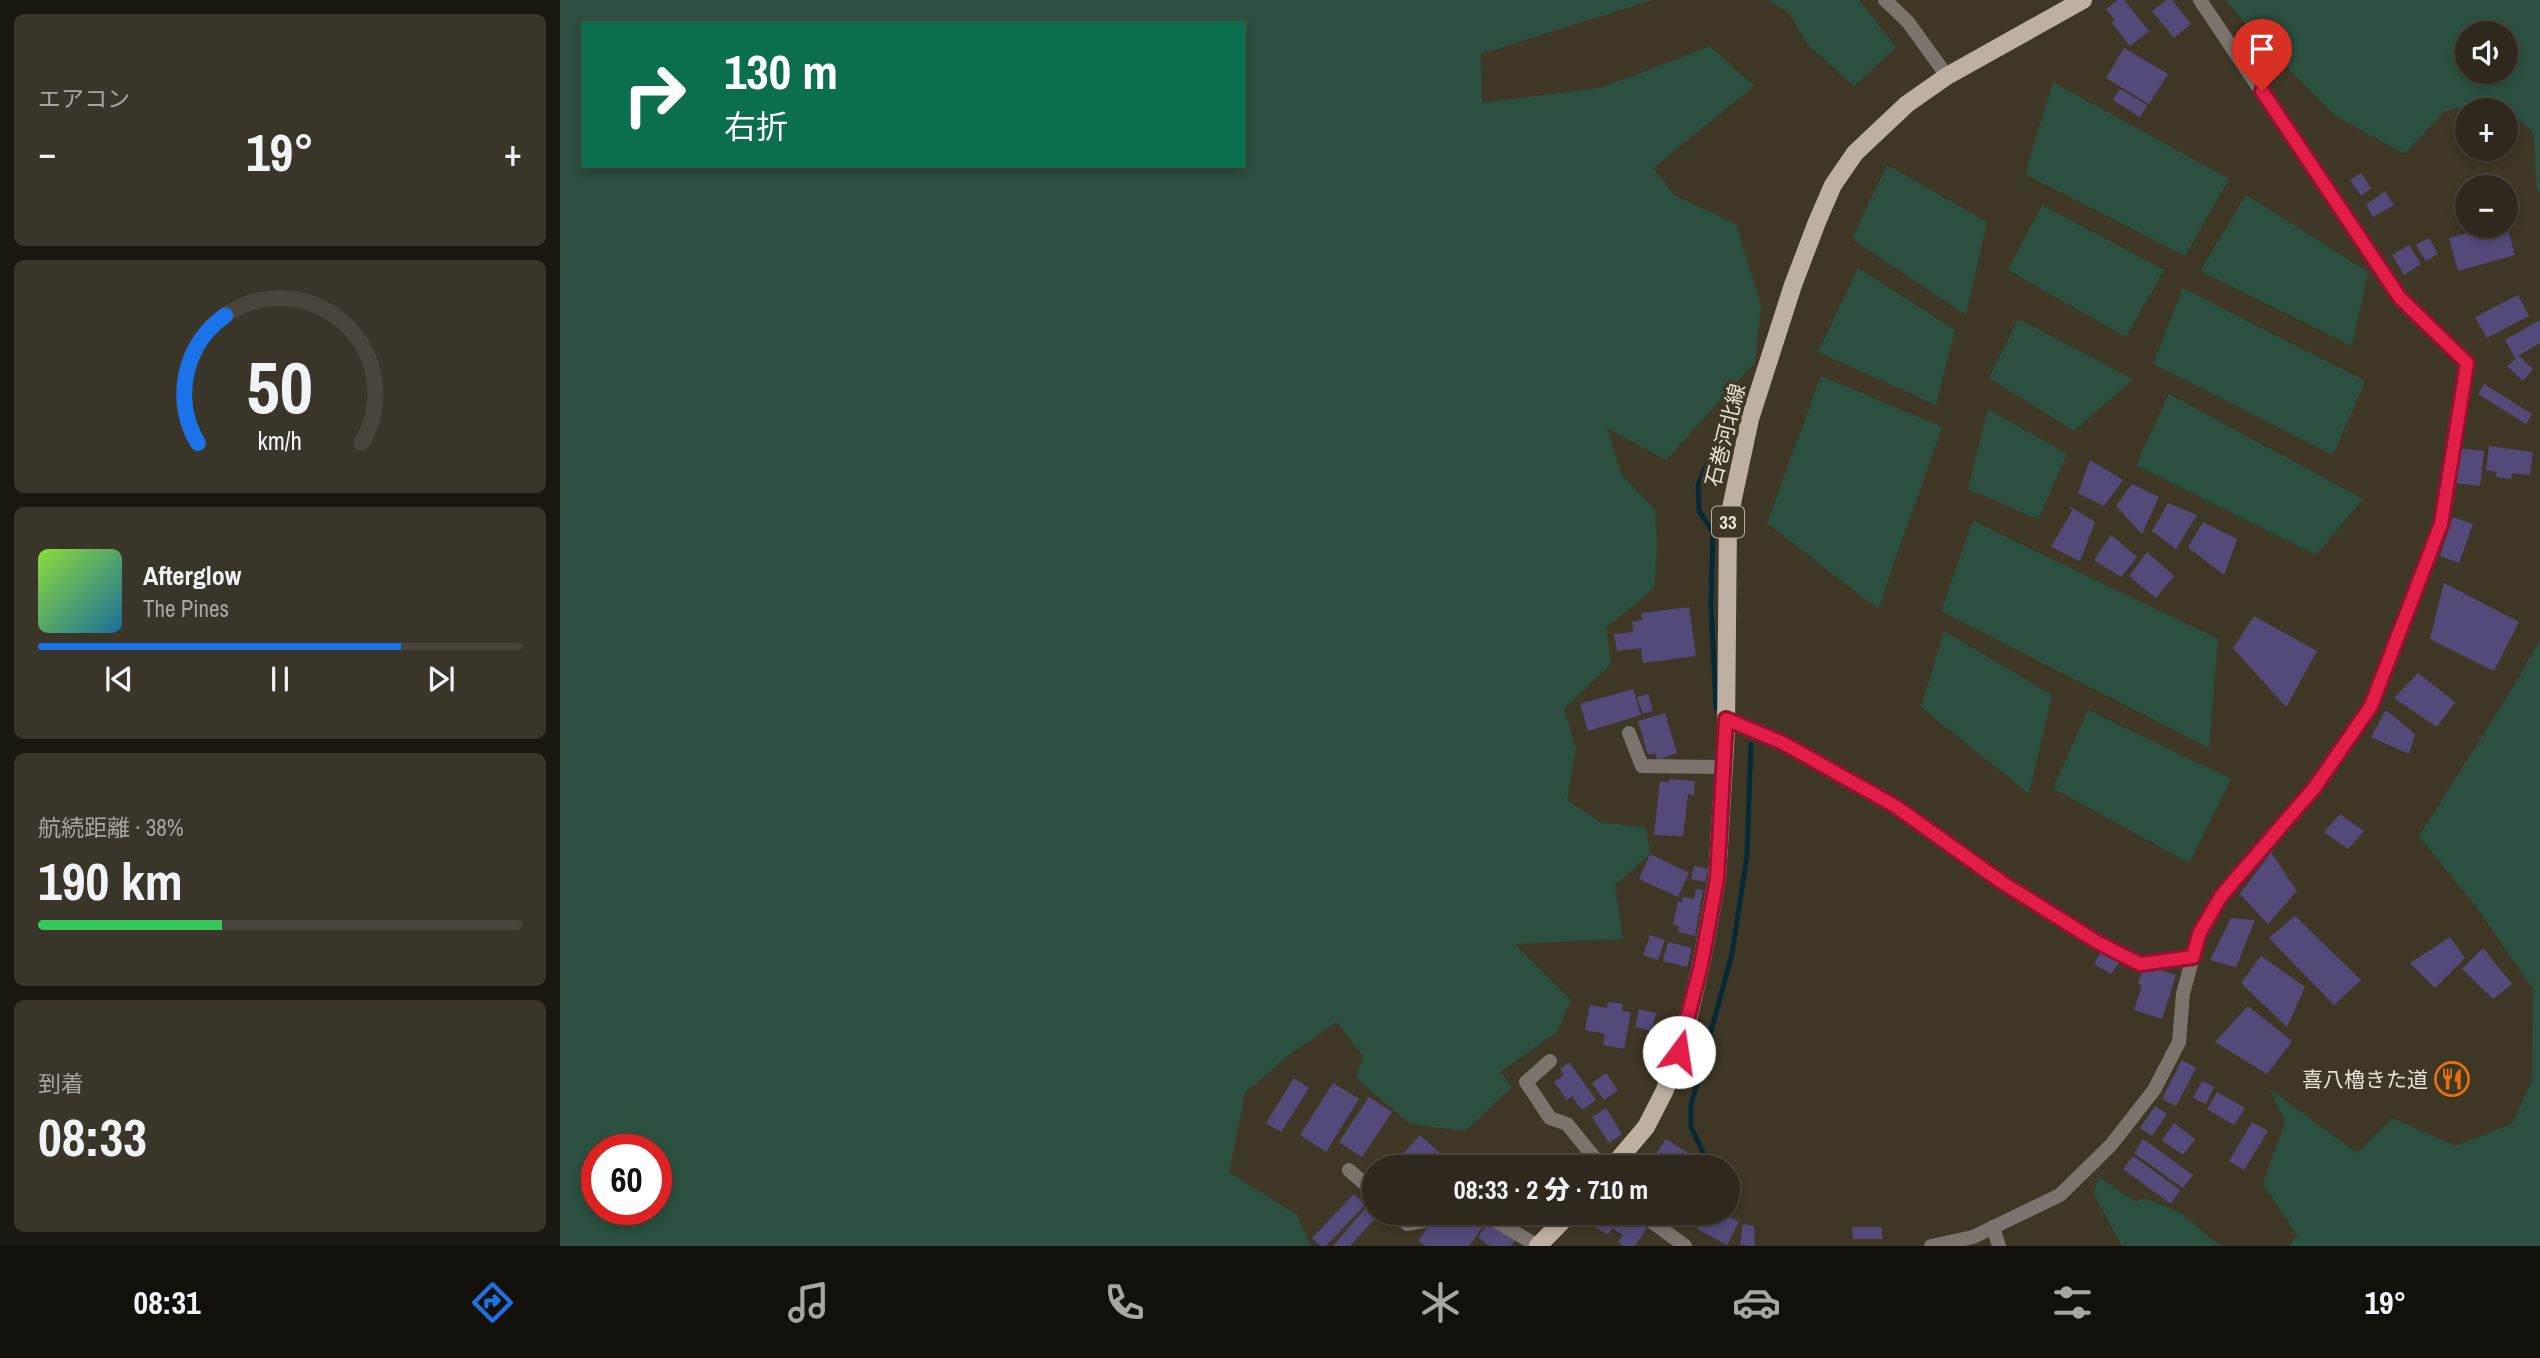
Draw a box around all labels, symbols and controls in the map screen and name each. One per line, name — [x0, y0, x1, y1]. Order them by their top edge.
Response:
pin — [2232, 19, 2292, 91]
map controls — [2455, 21, 2518, 238]
button: sound — [2455, 21, 2518, 84]
icon: arrive — [2243, 30, 2281, 68]
text: 130 m — [724, 38, 838, 104]
icon: right — [609, 49, 700, 140]
text: エアコン — [38, 83, 130, 114]
button: + — [2455, 98, 2518, 161]
text: 右折 — [724, 105, 788, 148]
text: 19° — [246, 117, 314, 187]
text: − — [38, 127, 56, 178]
text: + — [504, 127, 522, 178]
button: − — [2455, 175, 2518, 238]
text: 50 — [247, 338, 313, 436]
street label: 石巻河北線 — [1698, 381, 1752, 489]
text: km/h — [258, 423, 302, 457]
road number: 33 — [1712, 506, 1744, 538]
text: Afterglow — [143, 558, 241, 593]
text: The Pines — [143, 593, 229, 624]
icon: previous — [100, 660, 138, 698]
icon: pause — [261, 660, 299, 698]
icon: next — [422, 660, 460, 698]
text: 航続距離 · 38% — [38, 812, 183, 843]
text: 190 km — [38, 846, 183, 916]
position arrow — [1642, 1015, 1716, 1089]
restaurant icon: 喜八櫓きた道 — [2433, 1060, 2471, 1098]
place label: 喜八櫓きた道 — [2302, 1065, 2428, 1094]
text: 到着 — [38, 1068, 84, 1099]
text: 08:33 — [38, 1102, 147, 1172]
speed limit sign: 60 — [581, 1134, 672, 1225]
text: 08:33 · 2 分 · 710 m — [1454, 1172, 1648, 1207]
icon: directions — [468, 1278, 517, 1327]
icon: music — [784, 1278, 833, 1327]
icon: phone — [1100, 1278, 1149, 1327]
icon: climate — [1416, 1278, 1465, 1327]
icon: car — [1732, 1278, 1781, 1327]
icon: filters — [2048, 1278, 2097, 1327]
text: 08:31 — [134, 1281, 201, 1324]
text: 19° — [2364, 1281, 2406, 1324]

